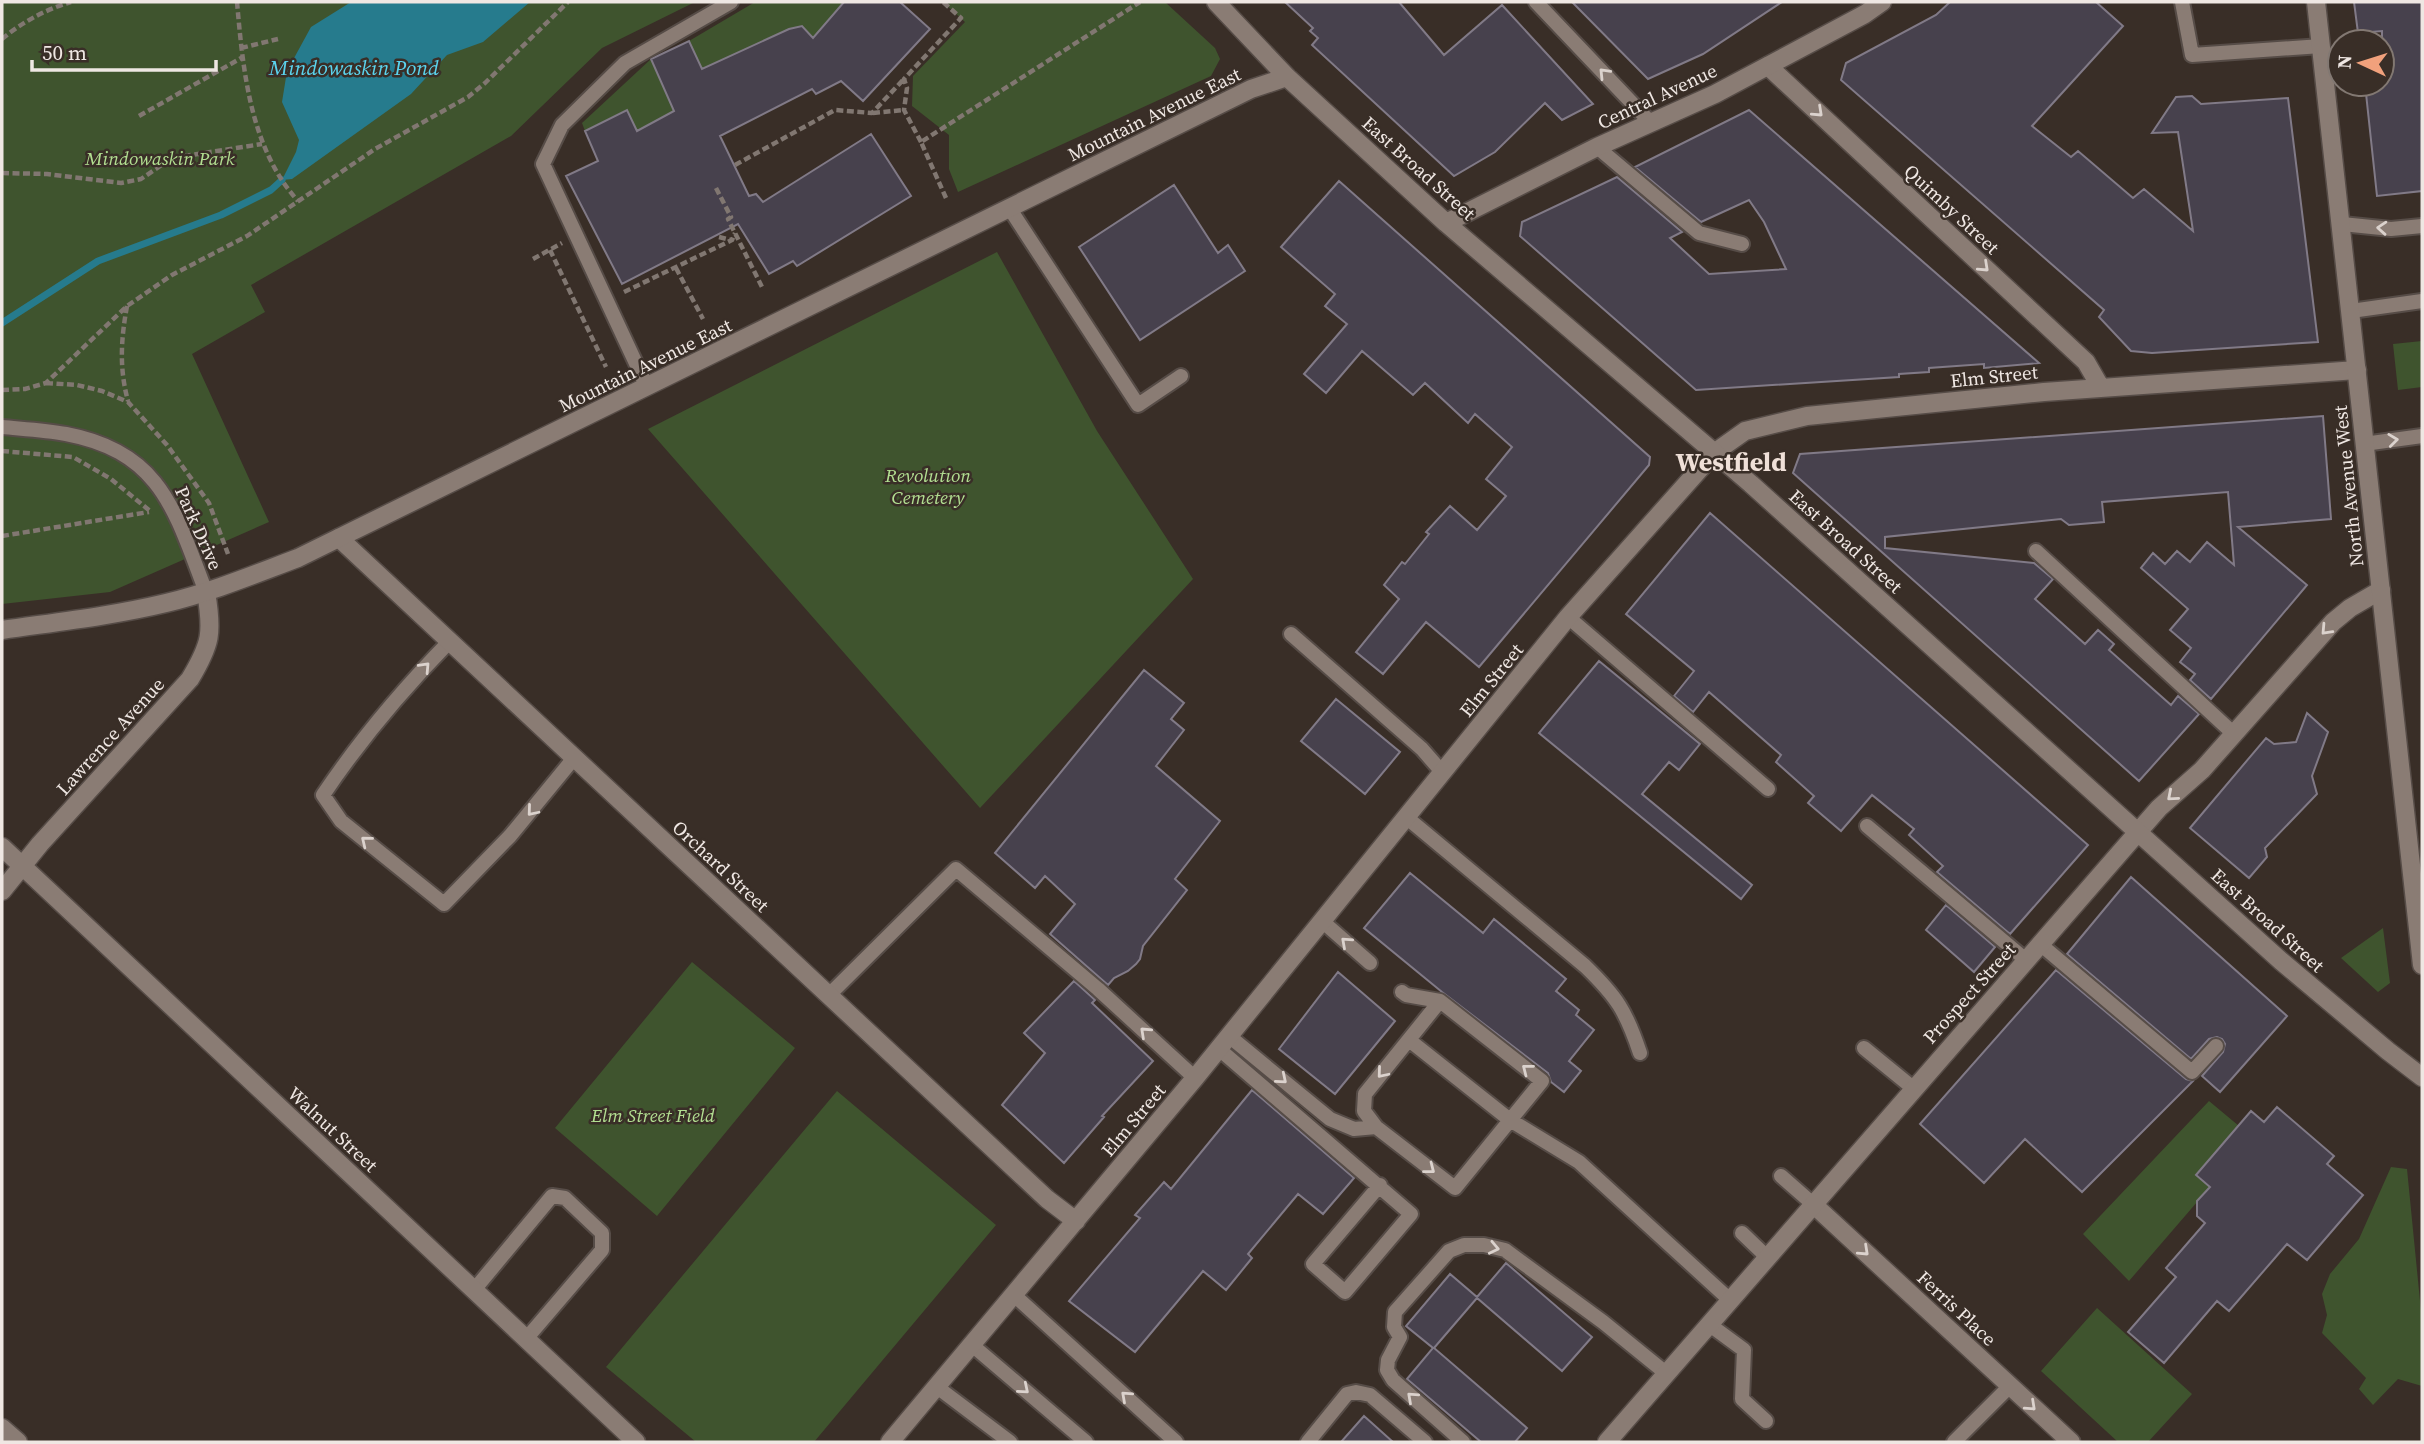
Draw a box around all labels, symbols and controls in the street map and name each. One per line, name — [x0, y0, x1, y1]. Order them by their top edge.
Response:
scale bar — [32, 28, 215, 72]
north arrow — [2326, 28, 2396, 98]
text: 50 m — [42, 38, 87, 67]
water label: Mindowaskin Pond — [268, 53, 439, 82]
text: N — [2331, 54, 2358, 70]
street label: Central Avenue — [1593, 57, 1721, 135]
street label: Mountain Avenue East — [1063, 60, 1246, 167]
one-way arrow — [1600, 68, 1612, 81]
one-way arrow — [1810, 104, 1823, 117]
street label: East Broad Street — [1357, 110, 1482, 226]
park label: Mindowaskin Park — [84, 145, 235, 171]
street label: Quimby Street — [1899, 158, 2006, 260]
one-way arrow — [2376, 221, 2387, 236]
one-way arrow — [1976, 259, 1989, 272]
street label: Mountain Avenue East — [554, 311, 737, 418]
street label: Elm Street — [1949, 358, 2040, 394]
street label: North Avenue West — [2327, 403, 2369, 568]
one-way arrow — [2387, 433, 2399, 448]
district label: Westfield — [1675, 444, 1787, 480]
park label: Revolution Cemetery — [884, 462, 971, 510]
street label: Park Drive — [169, 482, 229, 574]
street label: East Broad Street — [1784, 483, 1909, 599]
one-way arrow — [2322, 622, 2335, 635]
street label: Elm Street — [1453, 637, 1529, 722]
one-way arrow — [416, 662, 429, 675]
street label: Lawrence Avenue — [50, 672, 170, 800]
one-way arrow — [2167, 788, 2180, 801]
one-way arrow — [528, 803, 540, 816]
street label: Orchard Street — [667, 814, 776, 918]
one-way arrow — [362, 837, 374, 850]
street label: East Broad Street — [2206, 862, 2331, 978]
street label: Prospect Street — [1917, 936, 2022, 1049]
one-way arrow — [1341, 938, 1354, 950]
one-way arrow — [1140, 1028, 1153, 1040]
one-way arrow — [1378, 1065, 1390, 1078]
one-way arrow — [1523, 1065, 1535, 1078]
one-way arrow — [1274, 1071, 1287, 1083]
street label: Elm Street — [1095, 1077, 1172, 1162]
street label: Walnut Street — [282, 1080, 384, 1178]
park label: Elm Street Field — [590, 1102, 715, 1128]
one-way arrow — [1422, 1160, 1434, 1173]
one-way arrow — [1488, 1239, 1500, 1254]
one-way arrow — [1856, 1243, 1869, 1256]
street label: Ferris Place — [1912, 1265, 2002, 1351]
one-way arrow — [1016, 1381, 1029, 1393]
one-way arrow — [1121, 1392, 1134, 1405]
one-way arrow — [1407, 1393, 1420, 1405]
one-way arrow — [2023, 1398, 2036, 1410]

